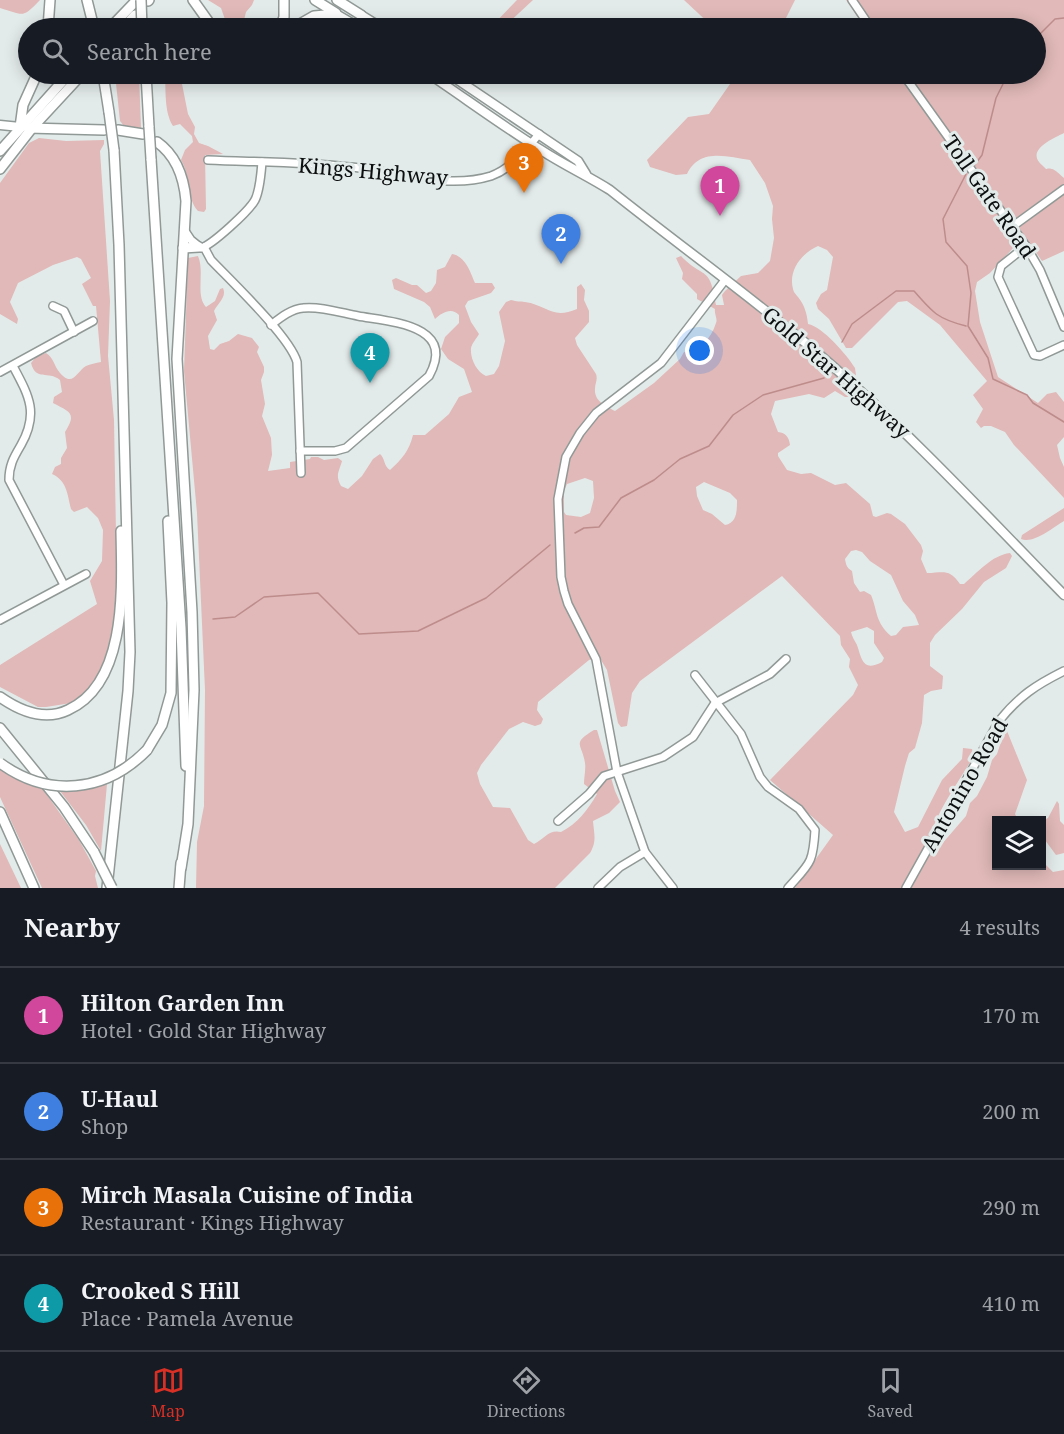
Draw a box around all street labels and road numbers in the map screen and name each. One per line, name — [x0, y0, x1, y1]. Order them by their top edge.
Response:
street label: Toll Gate Road — [937, 129, 1043, 263]
street label: Kings Highway — [297, 150, 449, 192]
street label: Gold Star Highway — [757, 300, 917, 444]
street label: Antonino Road — [915, 713, 1014, 856]

